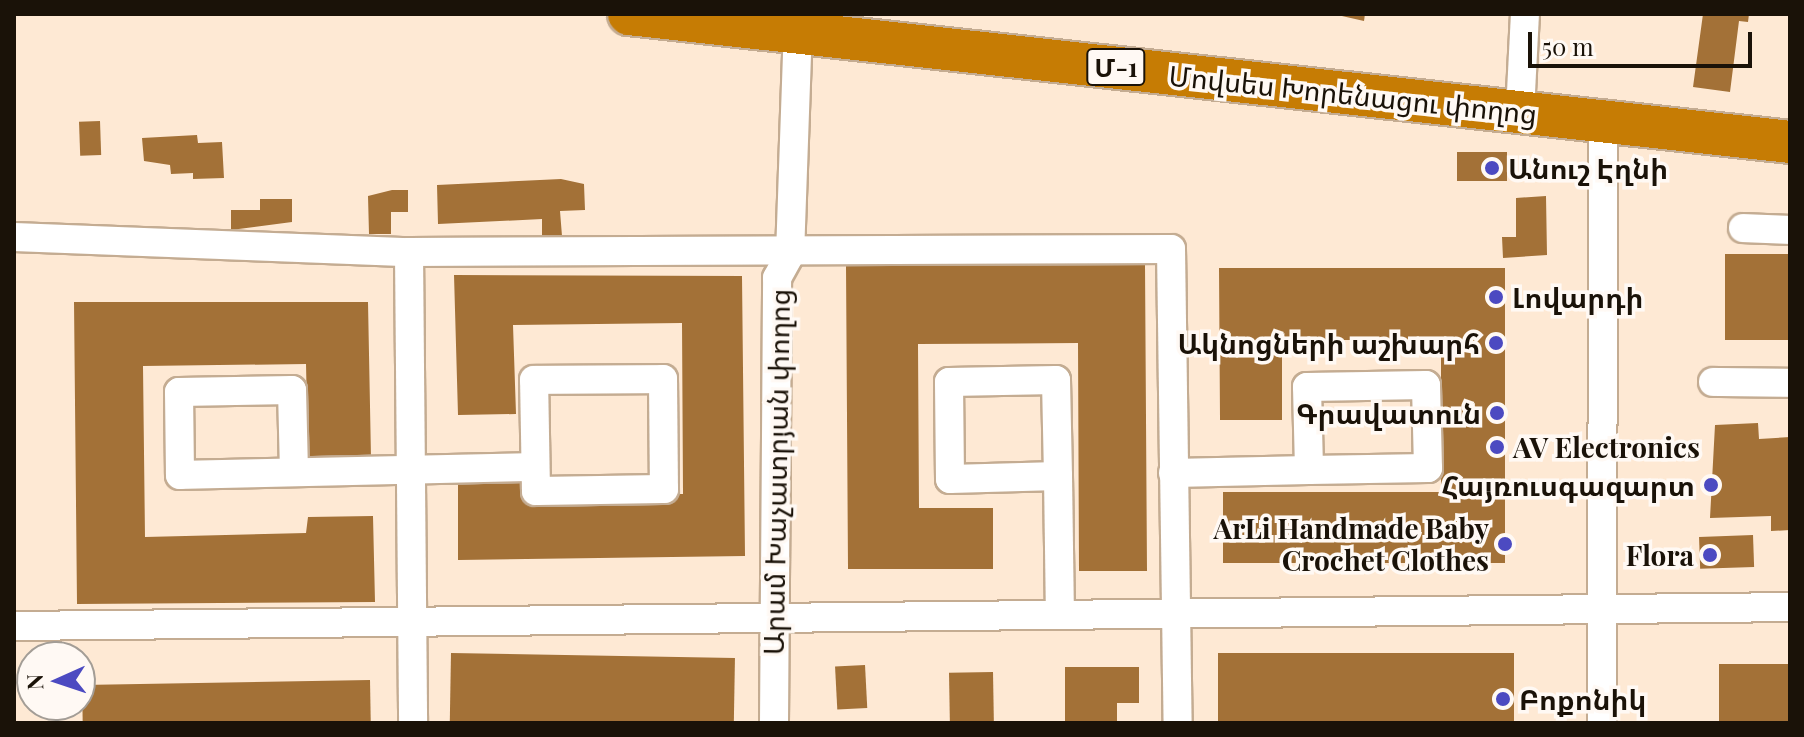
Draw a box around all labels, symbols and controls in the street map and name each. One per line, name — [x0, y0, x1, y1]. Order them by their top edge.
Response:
scale bar — [1532, 16, 1756, 66]
text: 50 m — [1542, 30, 1594, 62]
road number: Մ-1 — [1086, 45, 1146, 89]
street label: Մովսես Խորենացու փողոց — [1167, 58, 1539, 130]
place label: Անուշ Էղնի — [1508, 151, 1668, 185]
marker: Անուշ Էղնի — [1483, 159, 1501, 177]
place label: Լովարդի — [1512, 280, 1643, 314]
marker: Լովարդի — [1487, 288, 1505, 306]
street label: Արամ Խաչատրյան փողոց — [756, 289, 796, 655]
place label: Ակնոցների աշխարհ — [1177, 326, 1480, 360]
marker: Ակնոցների աշխարհ — [1487, 334, 1505, 352]
place label: Գրավատուն — [1296, 396, 1481, 430]
marker: Գրավատուն — [1488, 404, 1506, 422]
place label: AV Electronics — [1513, 430, 1700, 464]
marker: AV Electronics — [1488, 438, 1506, 456]
place label: Հայռուսգազարտ — [1441, 468, 1695, 502]
marker: Հայռուսգազարտ — [1702, 476, 1720, 494]
place label: ArLi Handmade Baby Crochet Clothes — [1214, 511, 1489, 577]
marker: ArLi Handmade Baby Crochet Clothes — [1496, 535, 1514, 553]
place label: Flora — [1626, 538, 1694, 572]
marker: Flora — [1701, 546, 1719, 564]
north arrow — [16, 641, 96, 721]
text: N — [19, 673, 49, 691]
place label: Բոքոնիկ — [1519, 682, 1646, 716]
marker: Բոքոնիկ — [1494, 690, 1512, 708]

